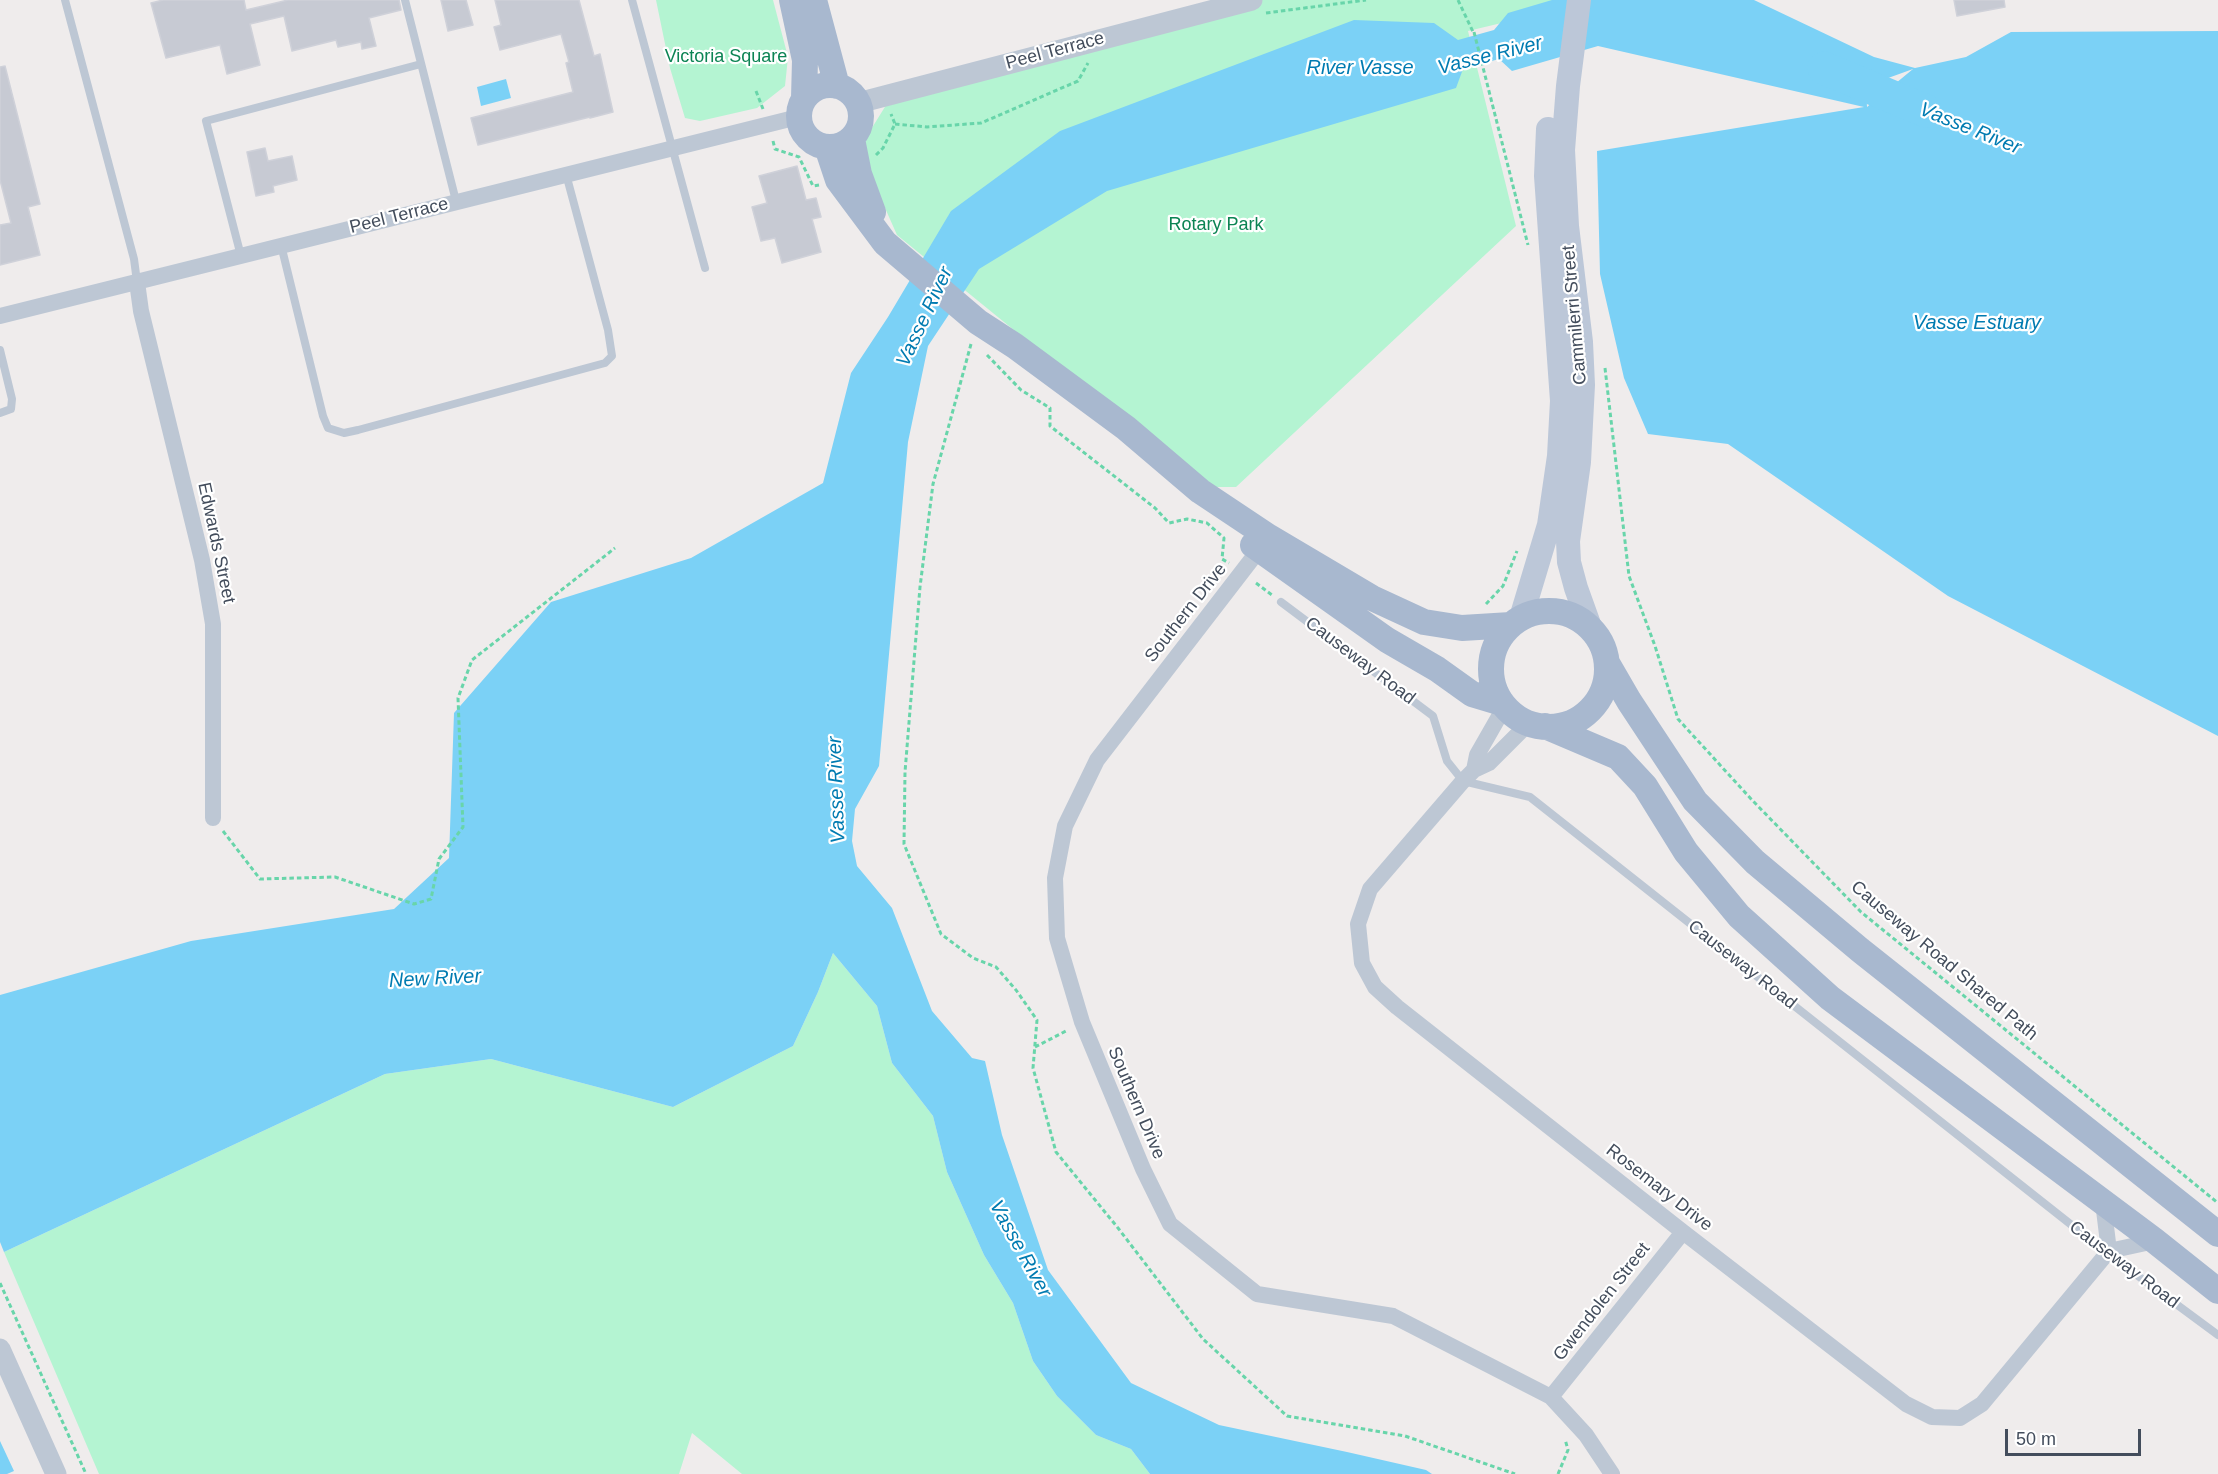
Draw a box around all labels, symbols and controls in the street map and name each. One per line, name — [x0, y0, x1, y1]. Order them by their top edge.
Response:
street label: Peel Terrace — [1003, 27, 1107, 75]
water label: Vasse River — [1435, 31, 1545, 81]
park label: Victoria Square — [665, 46, 787, 68]
water label: River Vasse — [1306, 56, 1414, 80]
water label: Vasse River — [1916, 98, 2024, 160]
street label: Peel Terrace — [347, 193, 451, 239]
park label: Rotary Park — [1168, 214, 1264, 236]
street label: Cammilerri Street — [1558, 244, 1592, 386]
water label: Vasse River — [891, 263, 959, 371]
water label: Vasse Estuary — [1913, 311, 2041, 335]
street label: Edwards Street — [193, 481, 239, 605]
street label: Southern Drive — [1141, 559, 1231, 667]
street label: Causeway Road — [1301, 613, 1419, 709]
water label: Vasse River — [823, 736, 851, 844]
street label: Causeway Road Shared Path — [1846, 877, 2042, 1045]
street label: Causeway Road — [1683, 916, 1801, 1014]
water label: New River — [388, 965, 482, 993]
street label: Southern Drive — [1103, 1044, 1169, 1162]
street label: Rosemary Drive — [1602, 1140, 1716, 1236]
water label: Vasse River — [984, 1196, 1056, 1302]
street label: Causeway Road — [2065, 1217, 2183, 1313]
street label: Gwendolen Street — [1549, 1239, 1655, 1365]
scale bar — [2008, 1417, 2144, 1455]
text: 50 m — [2016, 1429, 2056, 1449]

